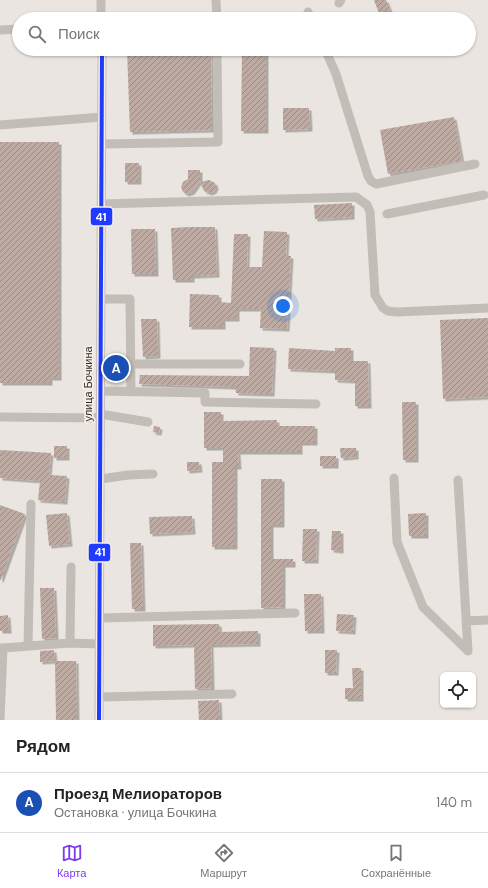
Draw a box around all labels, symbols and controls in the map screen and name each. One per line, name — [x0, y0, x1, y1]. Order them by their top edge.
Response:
search box — [12, 12, 476, 56]
icon: search — [26, 23, 48, 45]
text: Поиск — [58, 24, 100, 44]
line badge: 41 — [90, 207, 113, 226]
text: 41 — [95, 210, 107, 224]
your location — [273, 296, 293, 316]
street label: улица Бочкина — [81, 346, 95, 422]
pin: A — [103, 353, 129, 383]
line badge: 41 — [88, 543, 111, 562]
text: 41 — [94, 545, 106, 559]
map controls — [440, 672, 476, 708]
button: locate — [440, 672, 476, 708]
text: Рядом — [16, 735, 71, 757]
text: Проезд Мелиораторов — [54, 784, 222, 804]
text: A — [24, 794, 34, 811]
text: 140 m — [436, 794, 472, 811]
text: Остановка · улица Бочкина — [54, 804, 216, 821]
tab: Карта — [57, 842, 86, 880]
tab: Маршрут — [200, 842, 247, 880]
tab: Сохранённые — [361, 842, 431, 880]

